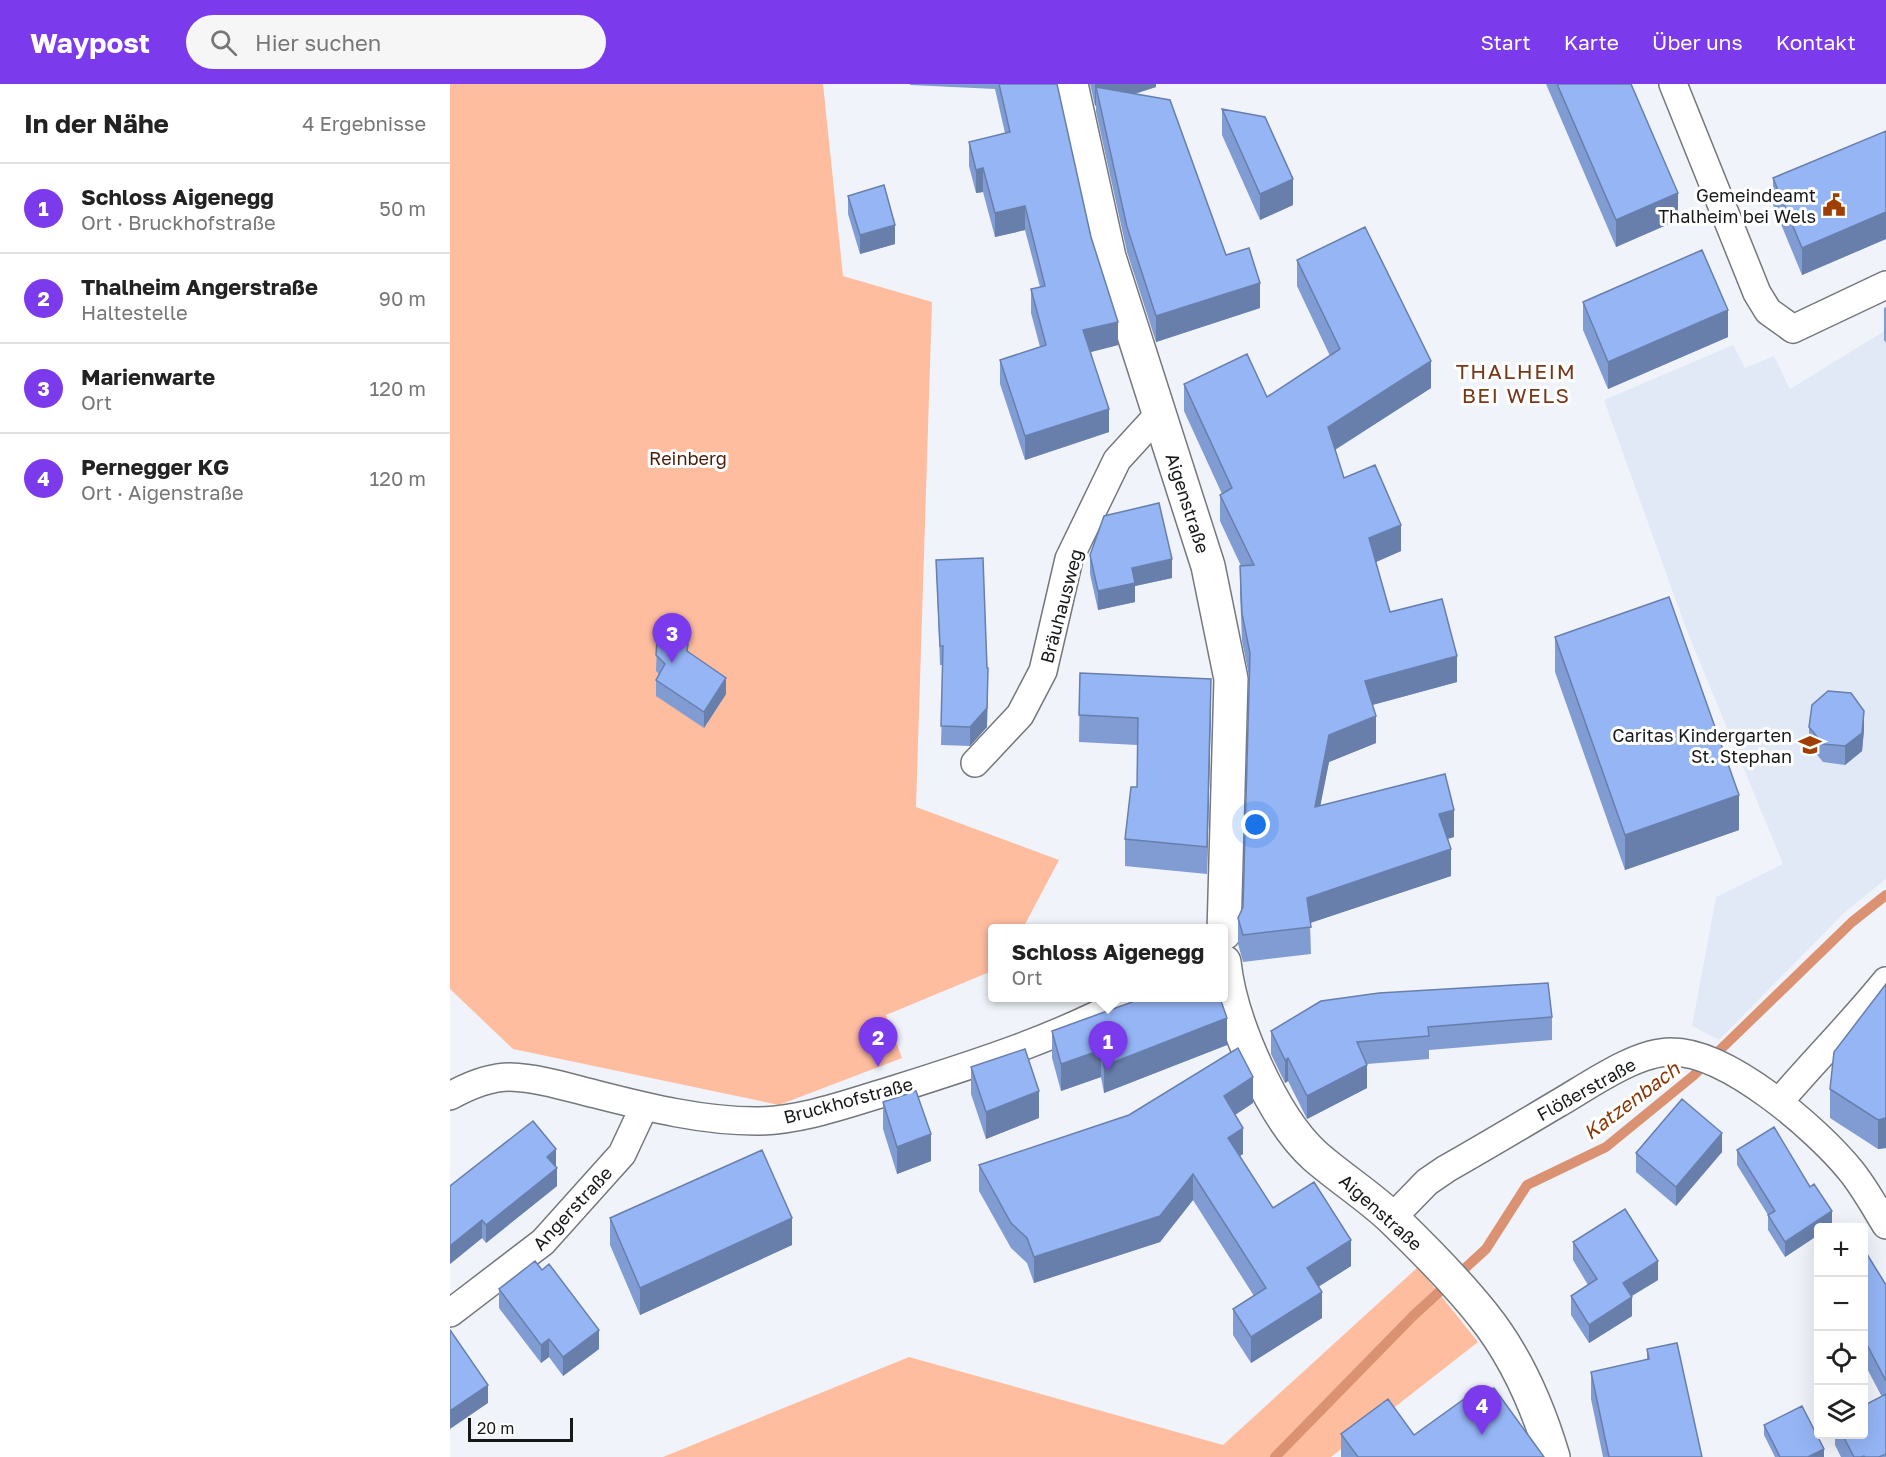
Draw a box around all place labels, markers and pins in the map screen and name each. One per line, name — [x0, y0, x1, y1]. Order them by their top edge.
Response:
place label: Gemeindeamt Thalheim bei Wels — [1658, 184, 1816, 227]
public building icon: Gemeindeamt Thalheim bei Wels — [1821, 192, 1847, 218]
pin: 3 — [652, 614, 692, 663]
place label: Caritas Kindergarten St. Stephan — [1612, 724, 1792, 767]
school or university icon: Caritas Kindergarten St. Stephan — [1797, 732, 1823, 758]
pin: 2 — [858, 1018, 898, 1067]
pin: 1 — [1088, 1022, 1128, 1071]
pin: 4 — [1462, 1386, 1502, 1435]

